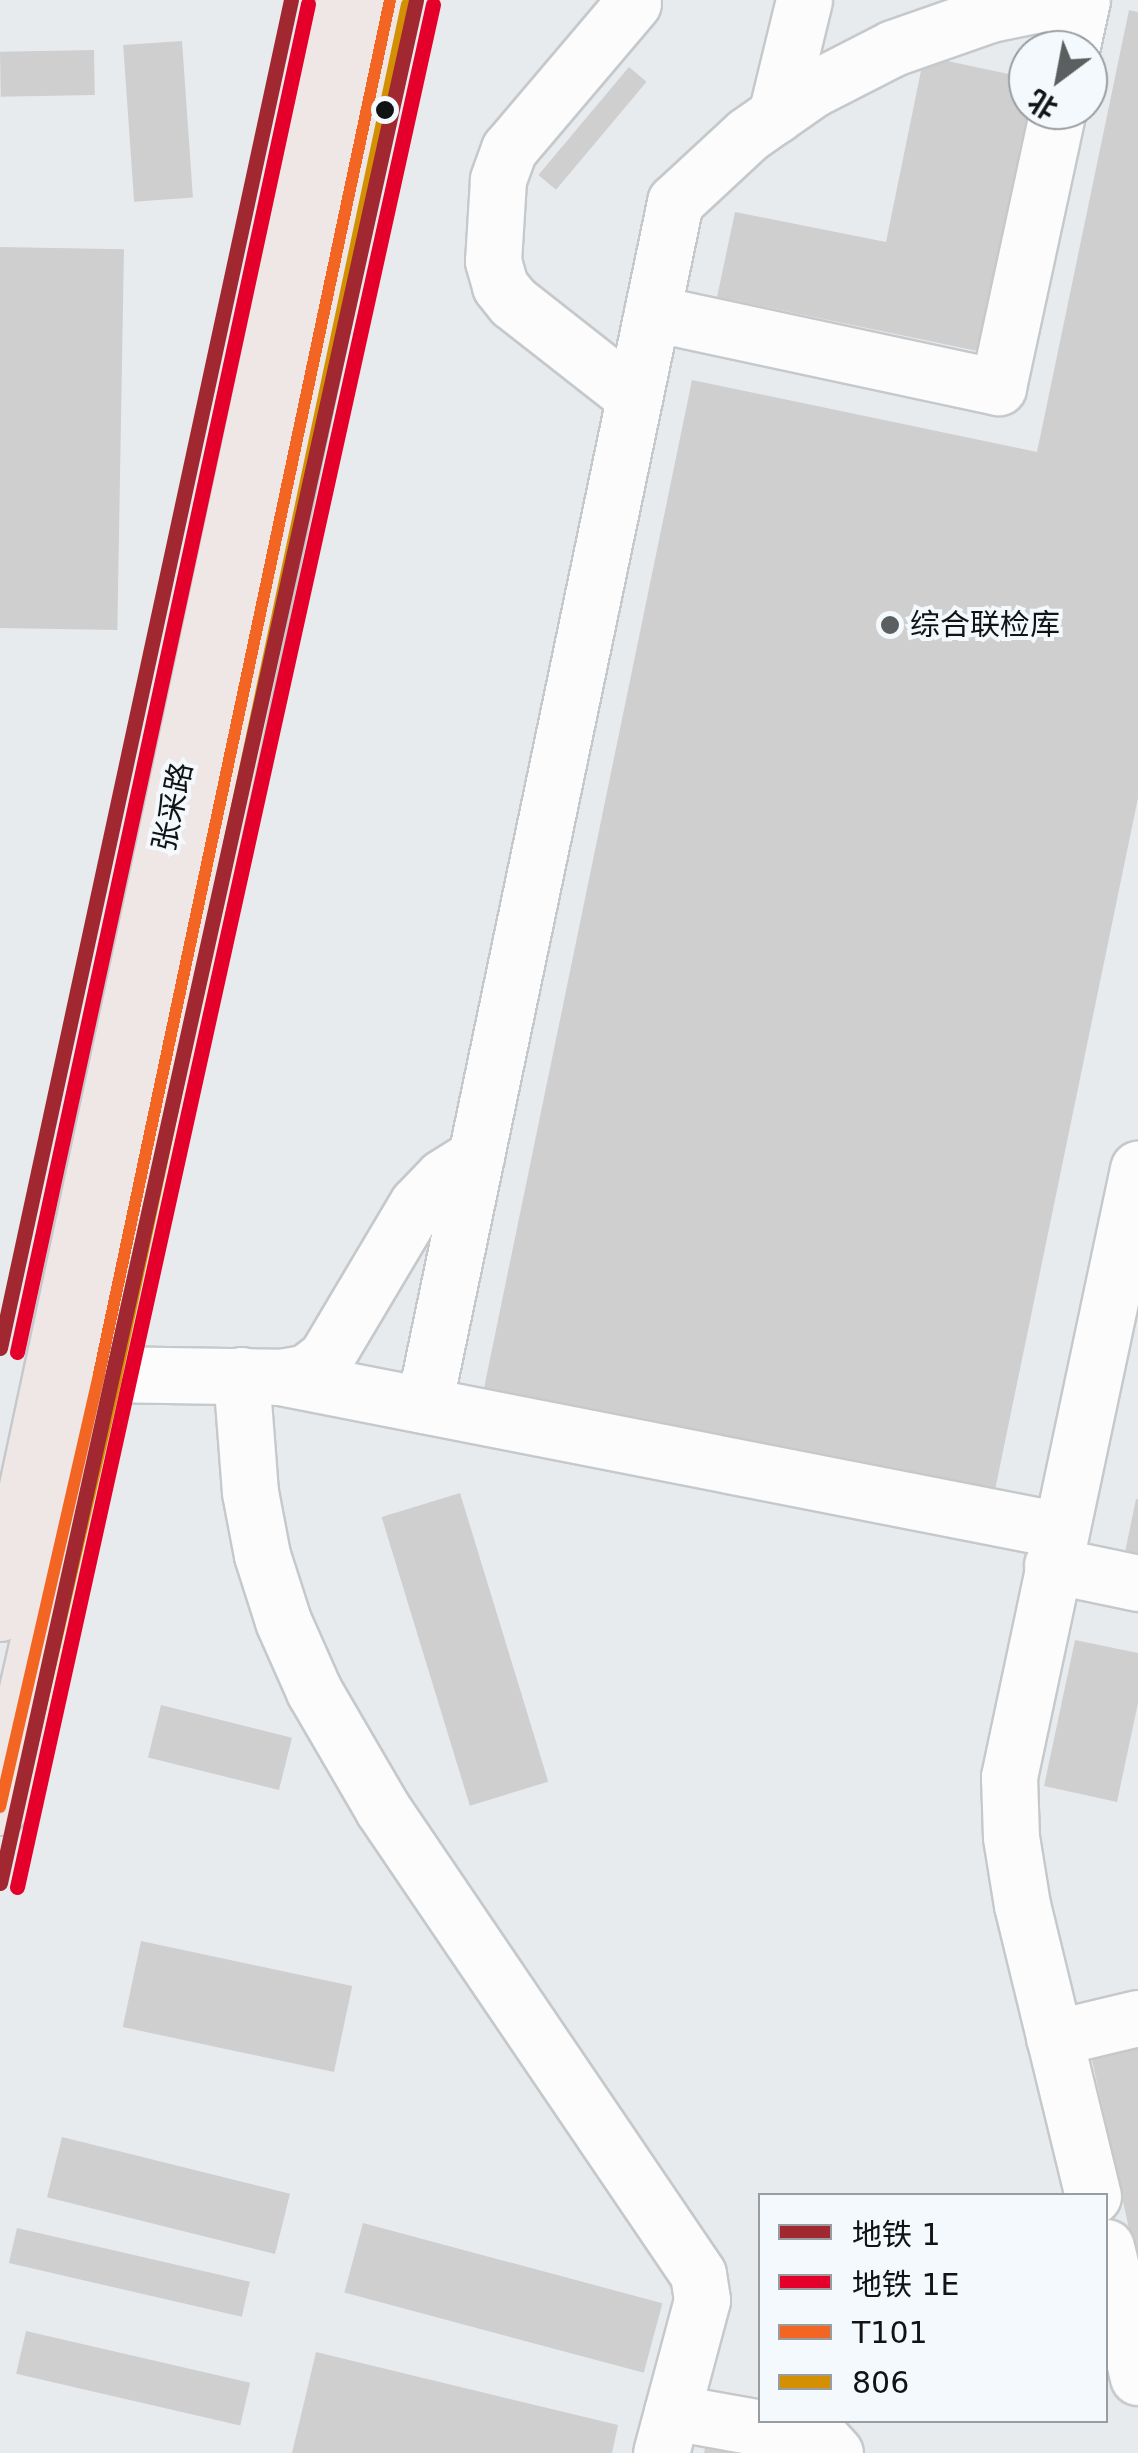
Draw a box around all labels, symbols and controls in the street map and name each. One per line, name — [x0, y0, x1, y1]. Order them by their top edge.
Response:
north arrow — [1008, 30, 1108, 130]
text: 北 — [1022, 83, 1064, 126]
unlabelled marker — [375, 100, 395, 120]
place label: 综合联检库 — [910, 607, 1060, 643]
marker: 综合联检库 — [879, 614, 901, 636]
street label: 张采路 — [146, 759, 200, 855]
legend — [758, 2193, 1108, 2423]
text: 地铁 1 — [852, 2217, 941, 2252]
text: 地铁 1E — [852, 2267, 960, 2302]
text: T101 — [852, 2315, 928, 2350]
text: 806 — [852, 2365, 909, 2400]

